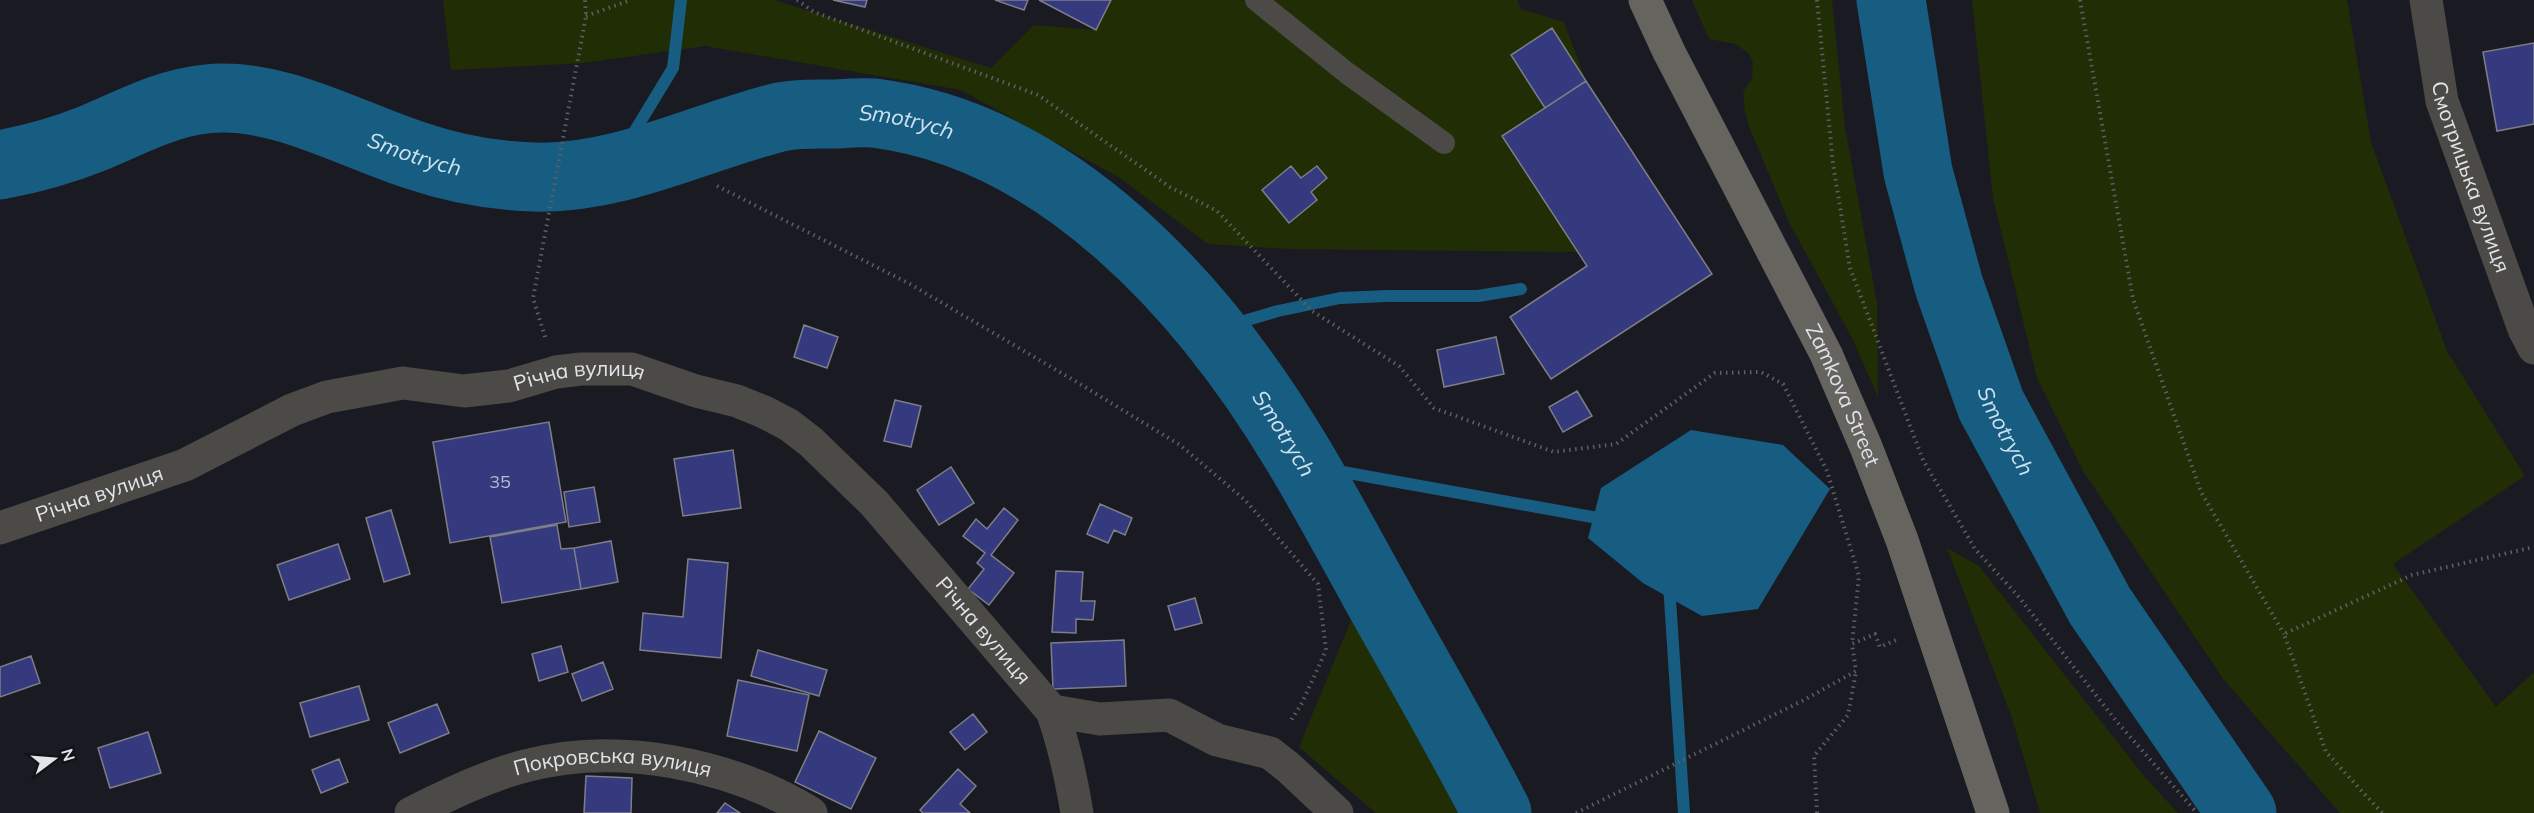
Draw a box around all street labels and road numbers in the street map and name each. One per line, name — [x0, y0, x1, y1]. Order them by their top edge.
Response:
street label: Смотрицька вулиця — [2427, 79, 2517, 276]
street label: Zamkova Street — [1801, 319, 1886, 470]
street label: Річна вулиця — [510, 355, 649, 396]
street label: Річна вулиця — [32, 459, 166, 527]
street label: Річна вулиця — [931, 571, 1037, 689]
street label: Покровська вулиця — [510, 742, 715, 782]

